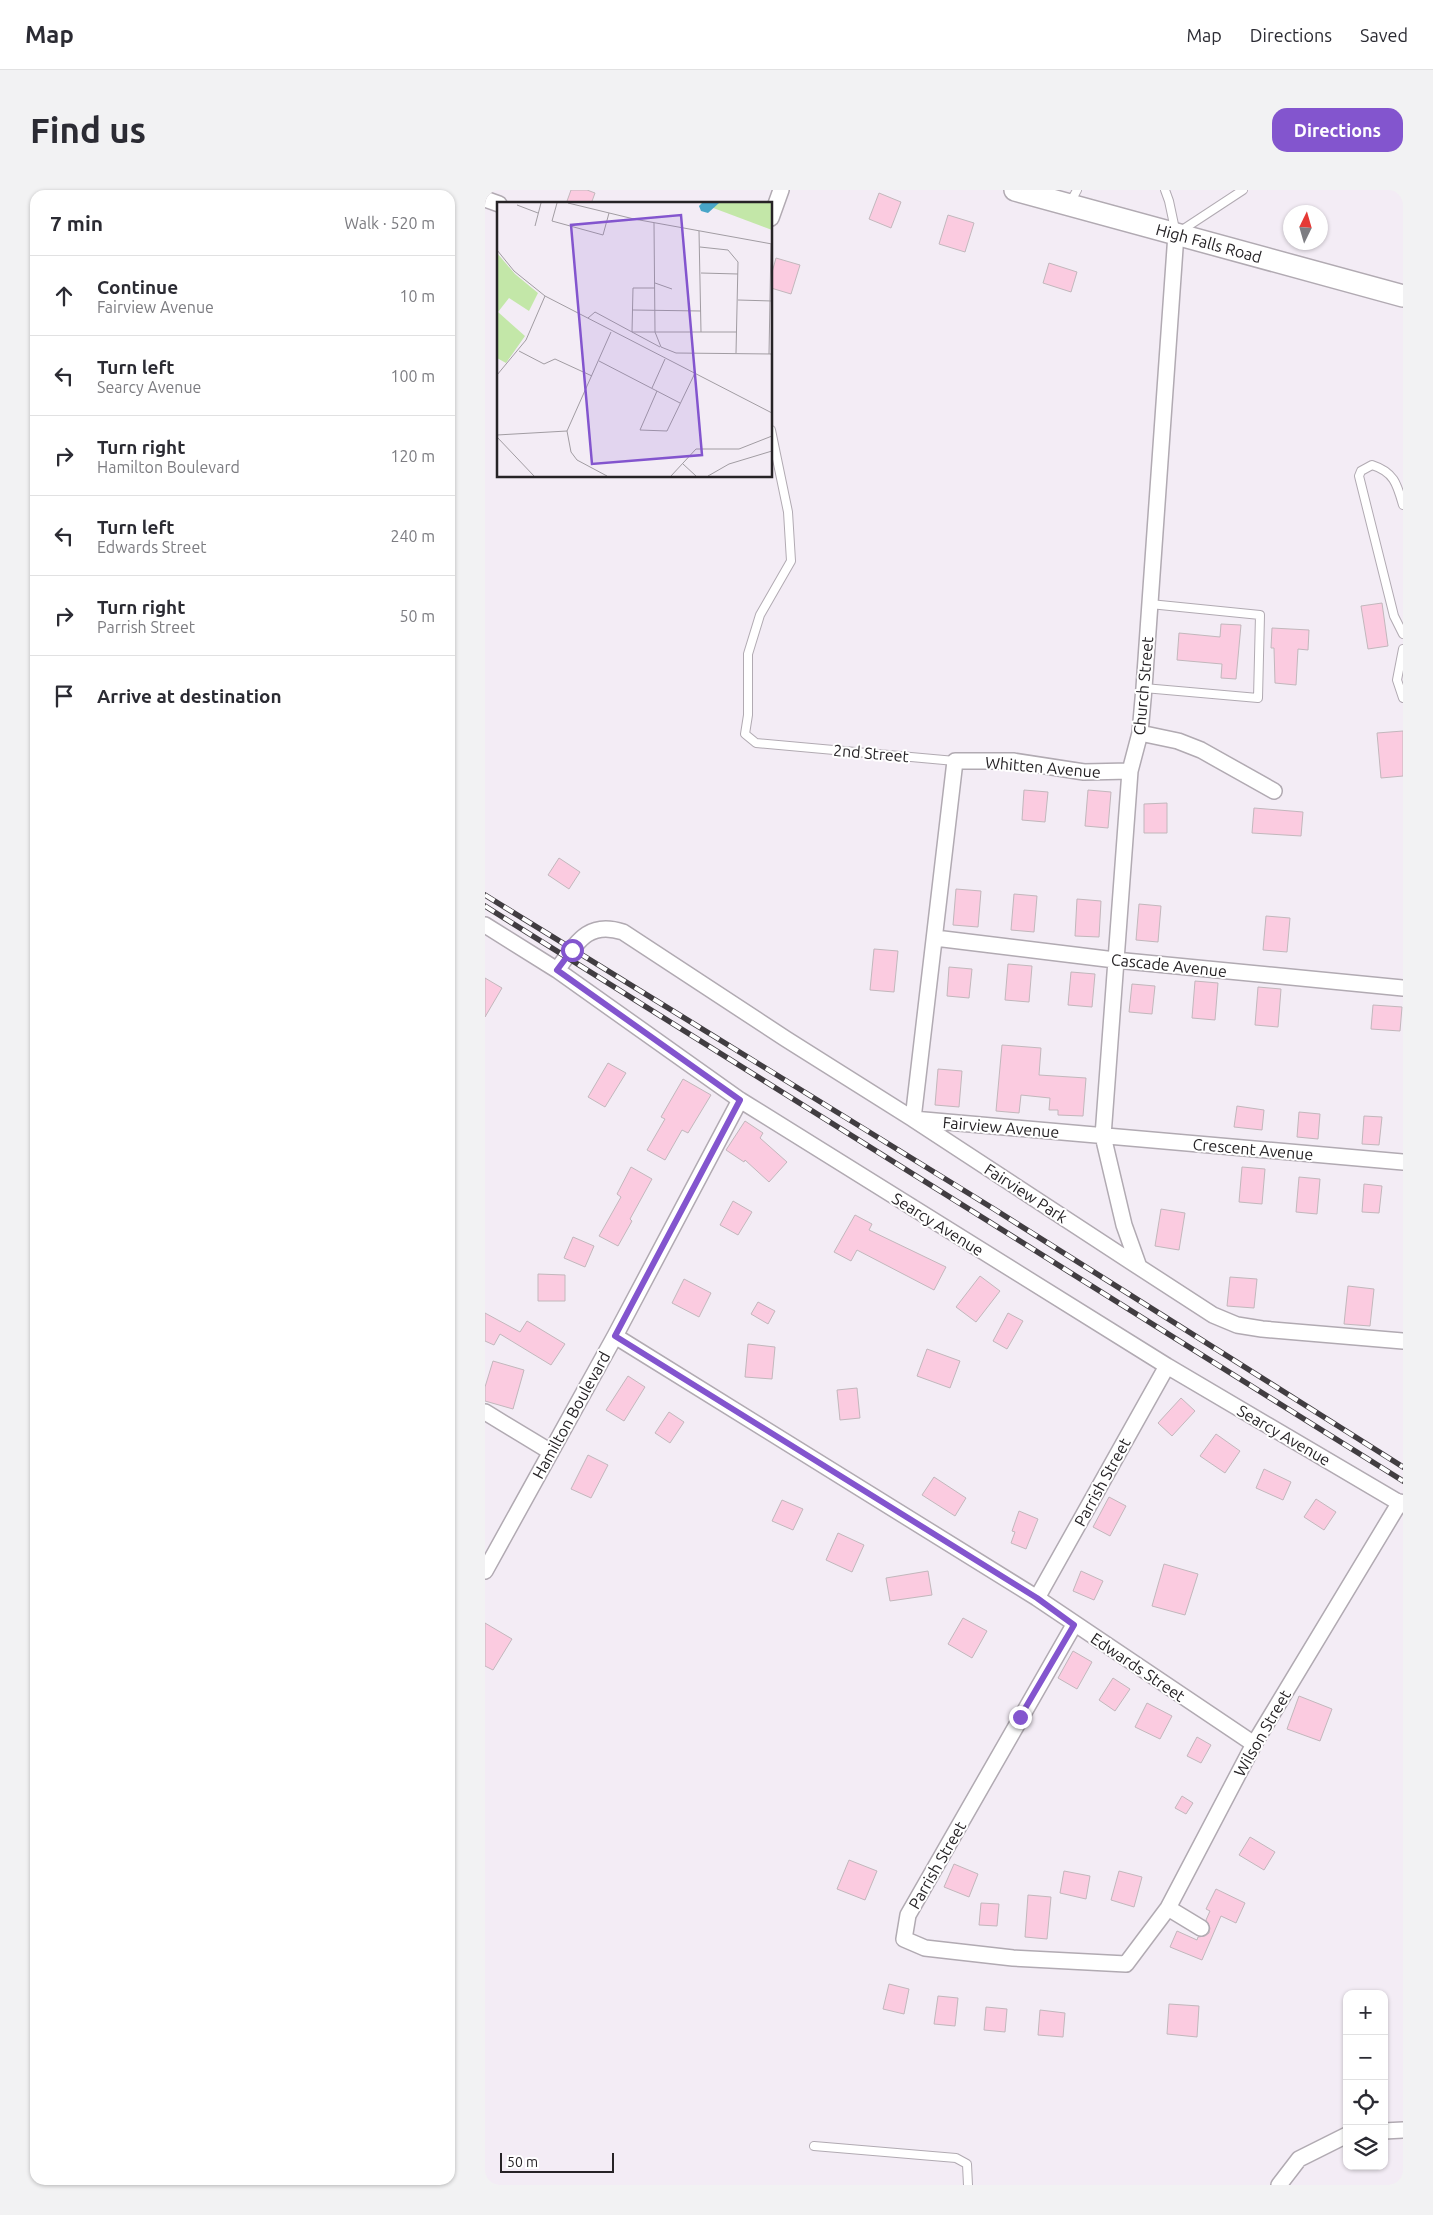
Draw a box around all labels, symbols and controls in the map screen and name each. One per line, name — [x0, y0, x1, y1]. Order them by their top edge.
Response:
text: Map — [25, 21, 74, 48]
text: Map — [1186, 25, 1222, 45]
text: Directions — [1250, 25, 1332, 45]
text: Saved — [1360, 25, 1408, 45]
button: Directions — [1272, 108, 1403, 152]
text: Find us — [30, 110, 146, 150]
inset map — [497, 202, 773, 478]
north arrow — [1283, 205, 1328, 250]
text: 7 min — [50, 211, 103, 235]
text: Walk · 520 m — [344, 214, 435, 232]
street label: High Falls Road — [1154, 220, 1264, 266]
text: Continue — [97, 276, 178, 298]
icon: ahead — [50, 282, 78, 310]
text: 10 m — [399, 287, 435, 305]
text: Fairview Avenue — [97, 298, 214, 316]
text: Turn left — [97, 356, 175, 378]
icon: left — [50, 362, 78, 390]
text: 100 m — [390, 367, 435, 385]
text: Searcy Avenue — [97, 378, 201, 396]
text: Turn right — [97, 436, 185, 458]
icon: right — [50, 442, 78, 470]
text: 120 m — [390, 447, 435, 465]
text: Hamilton Boulevard — [97, 458, 240, 476]
text: Turn left — [97, 516, 175, 538]
icon: left — [50, 522, 78, 550]
text: 240 m — [390, 527, 435, 545]
text: Edwards Street — [97, 538, 207, 556]
text: Turn right — [97, 596, 185, 618]
icon: right — [50, 602, 78, 630]
text: 50 m — [399, 607, 435, 625]
text: Parrish Street — [97, 618, 195, 636]
street label: Church Street — [1130, 635, 1156, 736]
icon: arrive — [50, 682, 78, 710]
text: Arrive at destination — [97, 685, 282, 707]
street label: 2nd Street — [832, 741, 910, 765]
street label: Whitten Avenue — [984, 753, 1102, 781]
route start — [561, 939, 584, 962]
street label: Cascade Avenue — [1110, 950, 1228, 980]
street label: Fairview Avenue — [942, 1113, 1060, 1141]
street label: Crescent Avenue — [1192, 1135, 1314, 1163]
street label: Fairview Park — [981, 1160, 1071, 1226]
street label: Searcy Avenue — [889, 1189, 987, 1259]
street label: Hamilton Boulevard — [529, 1348, 613, 1482]
street label: Searcy Avenue — [1234, 1401, 1334, 1469]
street label: Parrish Street — [1070, 1434, 1134, 1529]
street label: Edwards Street — [1088, 1629, 1189, 1705]
street label: Wilson Street — [1230, 1686, 1294, 1779]
route end — [1009, 1706, 1032, 1729]
street label: Parrish Street — [905, 1817, 970, 1912]
map controls — [1343, 1990, 1388, 2170]
button: + — [1343, 1990, 1388, 2035]
button: − — [1343, 2035, 1388, 2080]
button: locate — [1343, 2080, 1388, 2125]
button: layers — [1343, 2125, 1388, 2170]
scale bar — [500, 2150, 614, 2173]
text: 50 m — [507, 2154, 538, 2170]

